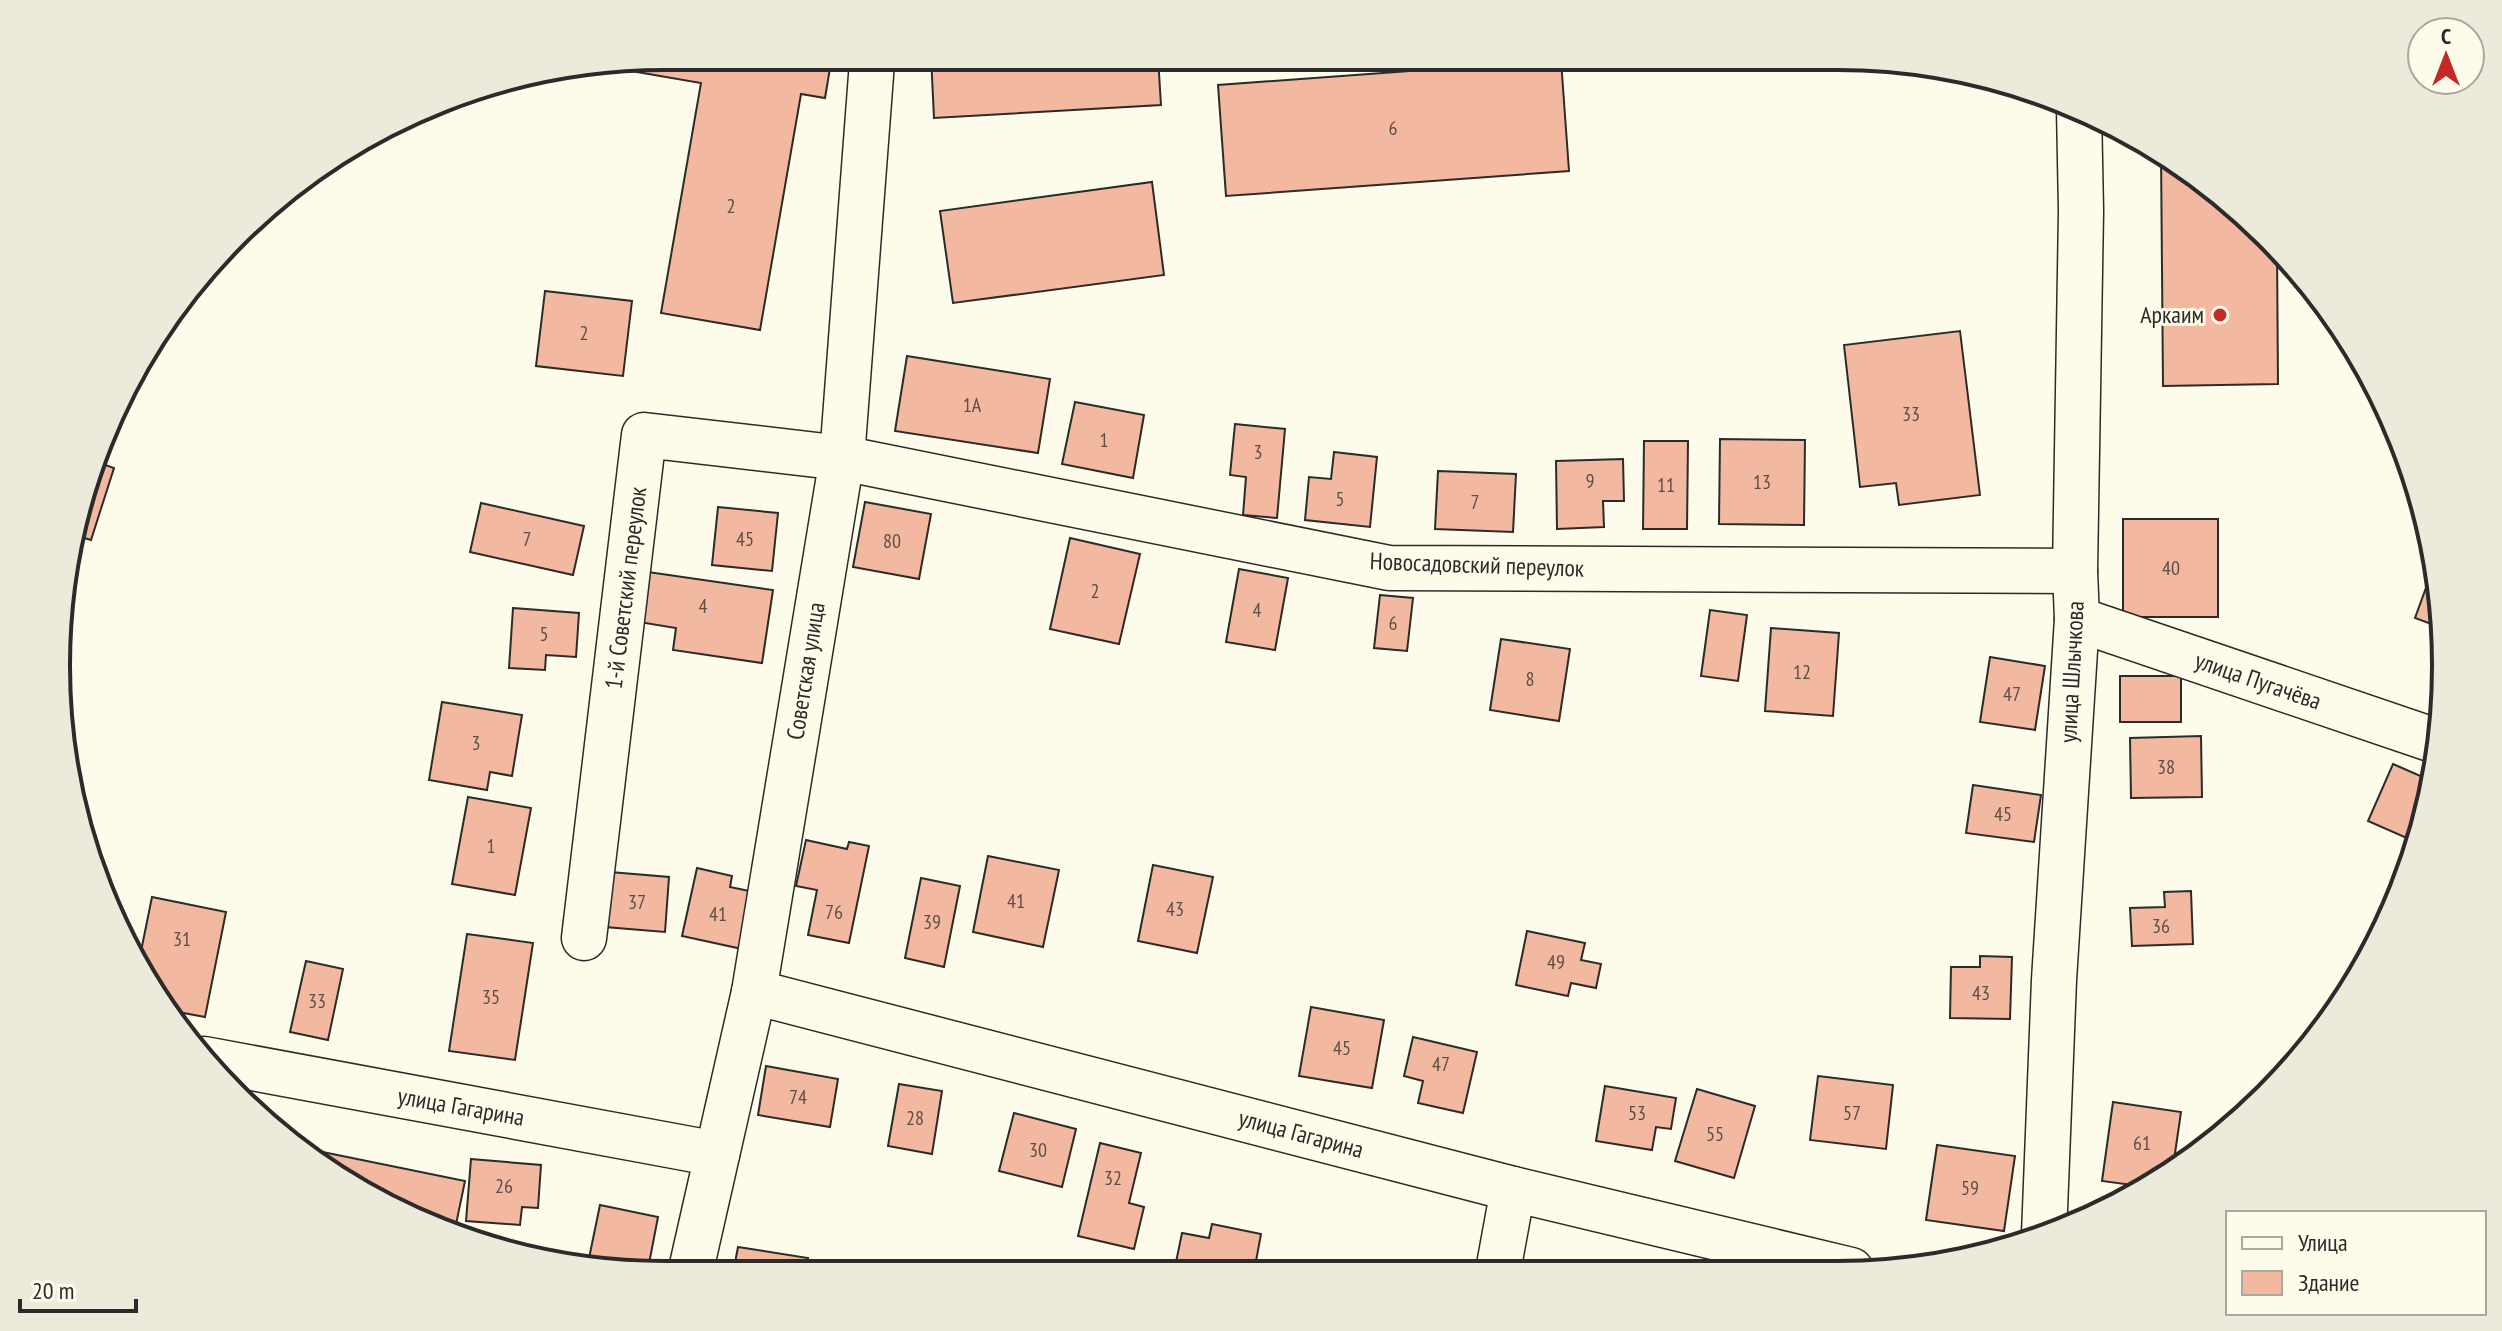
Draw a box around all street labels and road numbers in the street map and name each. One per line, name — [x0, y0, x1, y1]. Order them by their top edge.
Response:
street label: 1-й Советский переулок — [598, 484, 653, 691]
street label: Новосадовский переулок — [1369, 545, 1585, 584]
street label: Советская улица — [779, 600, 832, 742]
street label: улица Шлычкова — [2052, 600, 2091, 744]
street label: улица Пугачёва — [2191, 644, 2325, 717]
street label: улица Гагарина — [395, 1080, 527, 1133]
street label: улица Гагарина — [1235, 1102, 1367, 1165]

